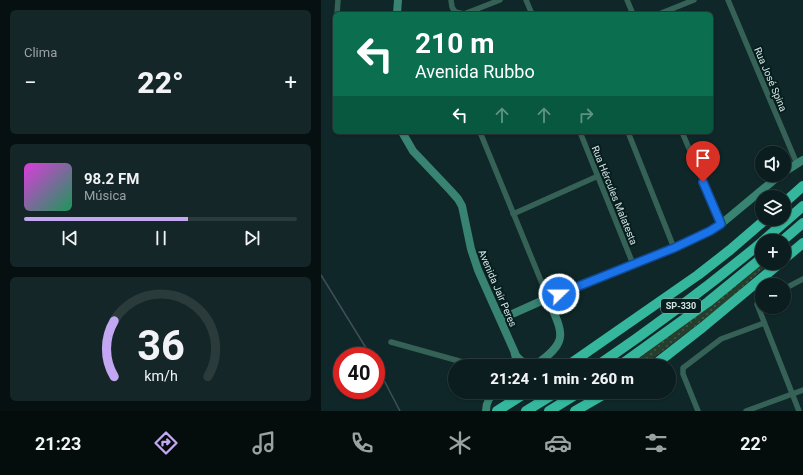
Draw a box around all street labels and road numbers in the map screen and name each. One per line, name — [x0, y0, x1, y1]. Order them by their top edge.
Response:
street label: Rua José Spina — [752, 45, 789, 113]
street label: Rua Hércules Malatesta — [590, 144, 639, 246]
street label: Avenida Jair Peres — [476, 248, 519, 328]
road number: SP-330 — [661, 299, 701, 313]

